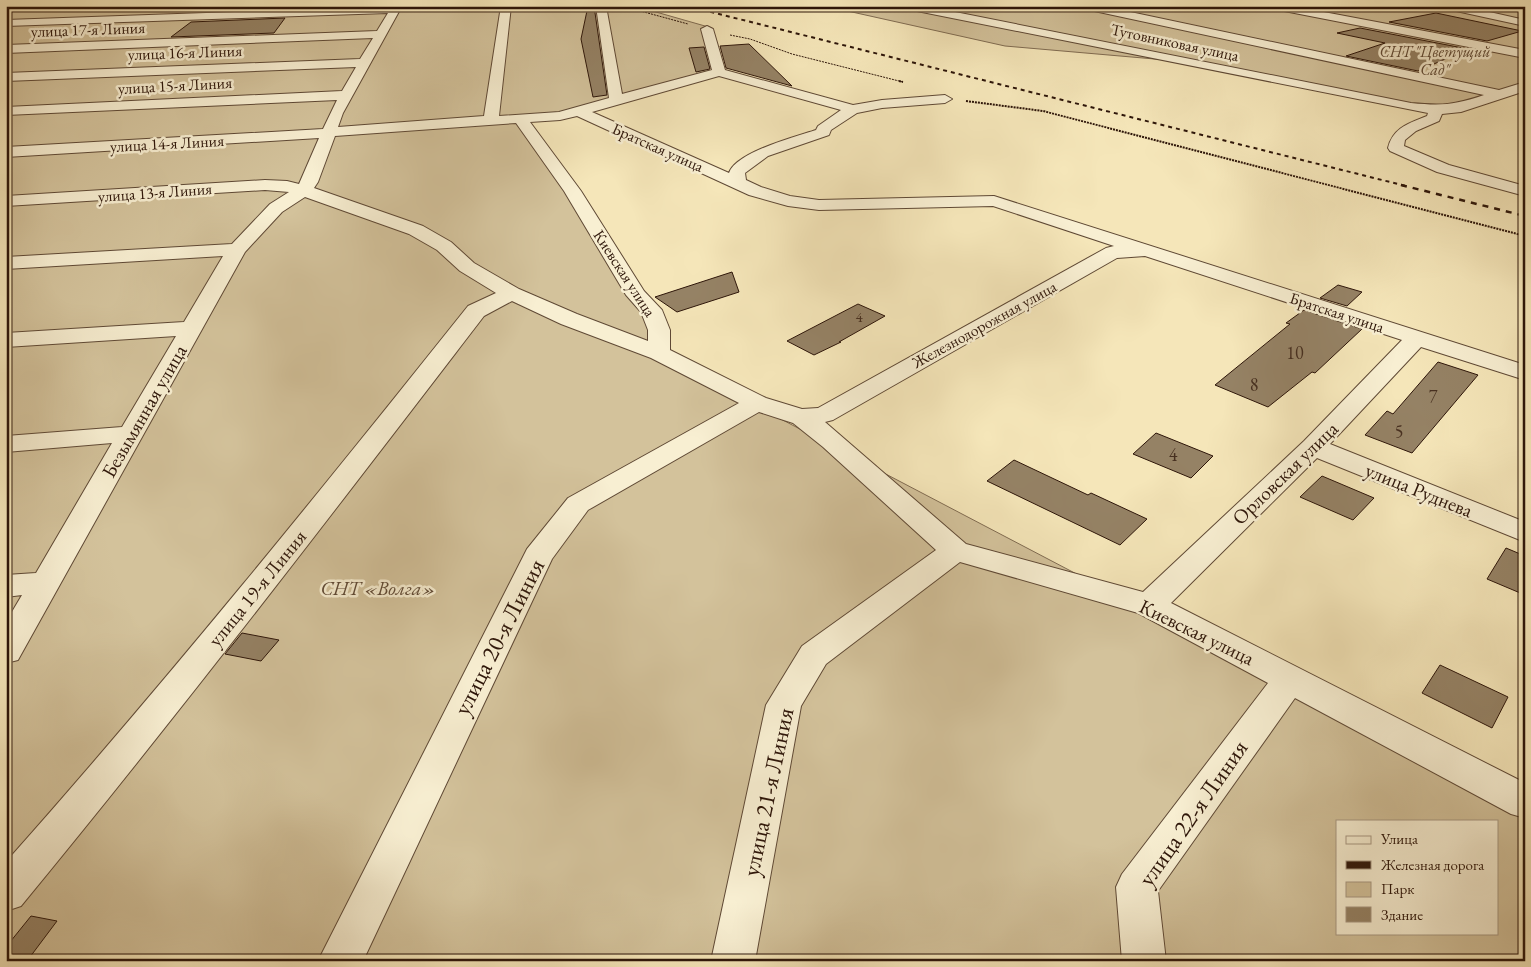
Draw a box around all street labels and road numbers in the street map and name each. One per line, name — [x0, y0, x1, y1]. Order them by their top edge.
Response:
street label: улица 17-я Линия — [30, 17, 146, 42]
street label: Тутовниковая улица — [1109, 19, 1241, 66]
street label: улица 16-я Линия — [127, 40, 243, 65]
street label: улица 15-я Линия — [117, 72, 233, 99]
street label: Братская улица — [609, 118, 707, 177]
street label: улица 14-я Линия — [109, 130, 225, 157]
street label: улица 13-я Линия — [97, 178, 213, 207]
street label: Киевская улица — [589, 226, 661, 321]
street label: Железнодорожная улица — [907, 276, 1061, 373]
street label: Братская улица — [1287, 287, 1387, 338]
street label: Безымянная улица — [95, 340, 193, 482]
street label: Орловская улица — [1226, 416, 1344, 530]
street label: улица Руднева — [1361, 457, 1477, 523]
street label: улица 19-я Линия — [202, 524, 312, 652]
street label: улица 20-я Линия — [446, 553, 551, 720]
street label: Киевская улица — [1135, 593, 1259, 671]
street label: улица 21-я Линия — [735, 704, 801, 879]
street label: улица 22-я Линия — [1131, 733, 1255, 892]

